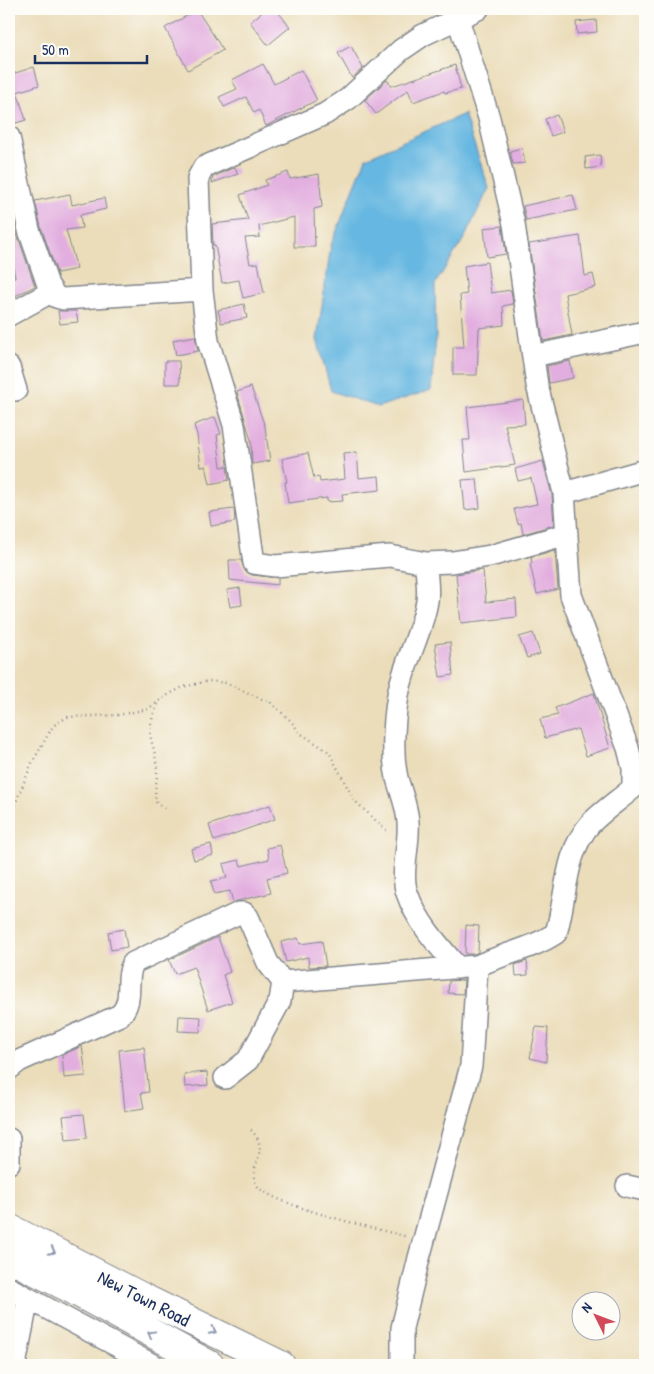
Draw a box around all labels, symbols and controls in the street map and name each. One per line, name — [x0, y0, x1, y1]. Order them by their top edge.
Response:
scale bar — [35, 32, 148, 64]
text: 50 m — [42, 39, 69, 60]
one-way arrow — [46, 1245, 55, 1255]
street label: New Town Road — [93, 1264, 195, 1333]
north arrow — [572, 1292, 622, 1342]
text: N — [576, 1297, 596, 1316]
one-way arrow — [208, 1325, 217, 1336]
one-way arrow — [148, 1330, 157, 1340]

